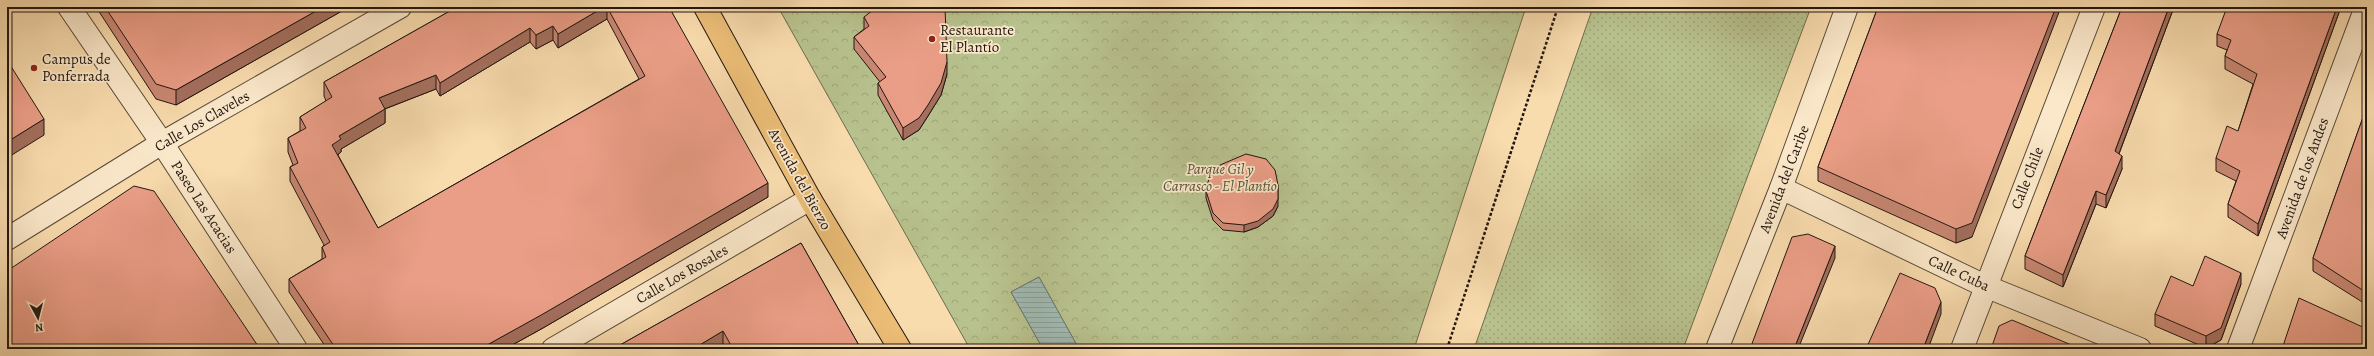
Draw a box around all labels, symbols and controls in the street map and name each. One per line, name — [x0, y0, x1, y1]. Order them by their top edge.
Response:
place label: Restaurante El Plantío — [940, 20, 1014, 57]
marker: Restaurante El Plantío — [927, 34, 937, 44]
place label: Campus de Ponferrada — [42, 49, 111, 86]
marker: Campus de Ponferrada — [29, 63, 39, 73]
street label: Calle Los Claveles — [151, 86, 253, 156]
street label: Avenida de los Andes — [2270, 115, 2333, 242]
street label: Avenida del Caribe — [1754, 122, 1814, 237]
street label: Avenida del Bierzo — [763, 124, 836, 233]
street label: Calle Chile — [2006, 144, 2048, 212]
street label: Paseo Las Acacias — [166, 157, 242, 257]
park label: Parque Gil y Carrasco - El Plantío — [1163, 159, 1277, 196]
street label: Calle Los Rosales — [632, 240, 732, 308]
street label: Calle Cuba — [1925, 250, 1993, 296]
north arrow — [18, 298, 58, 338]
text: N — [34, 319, 44, 335]

